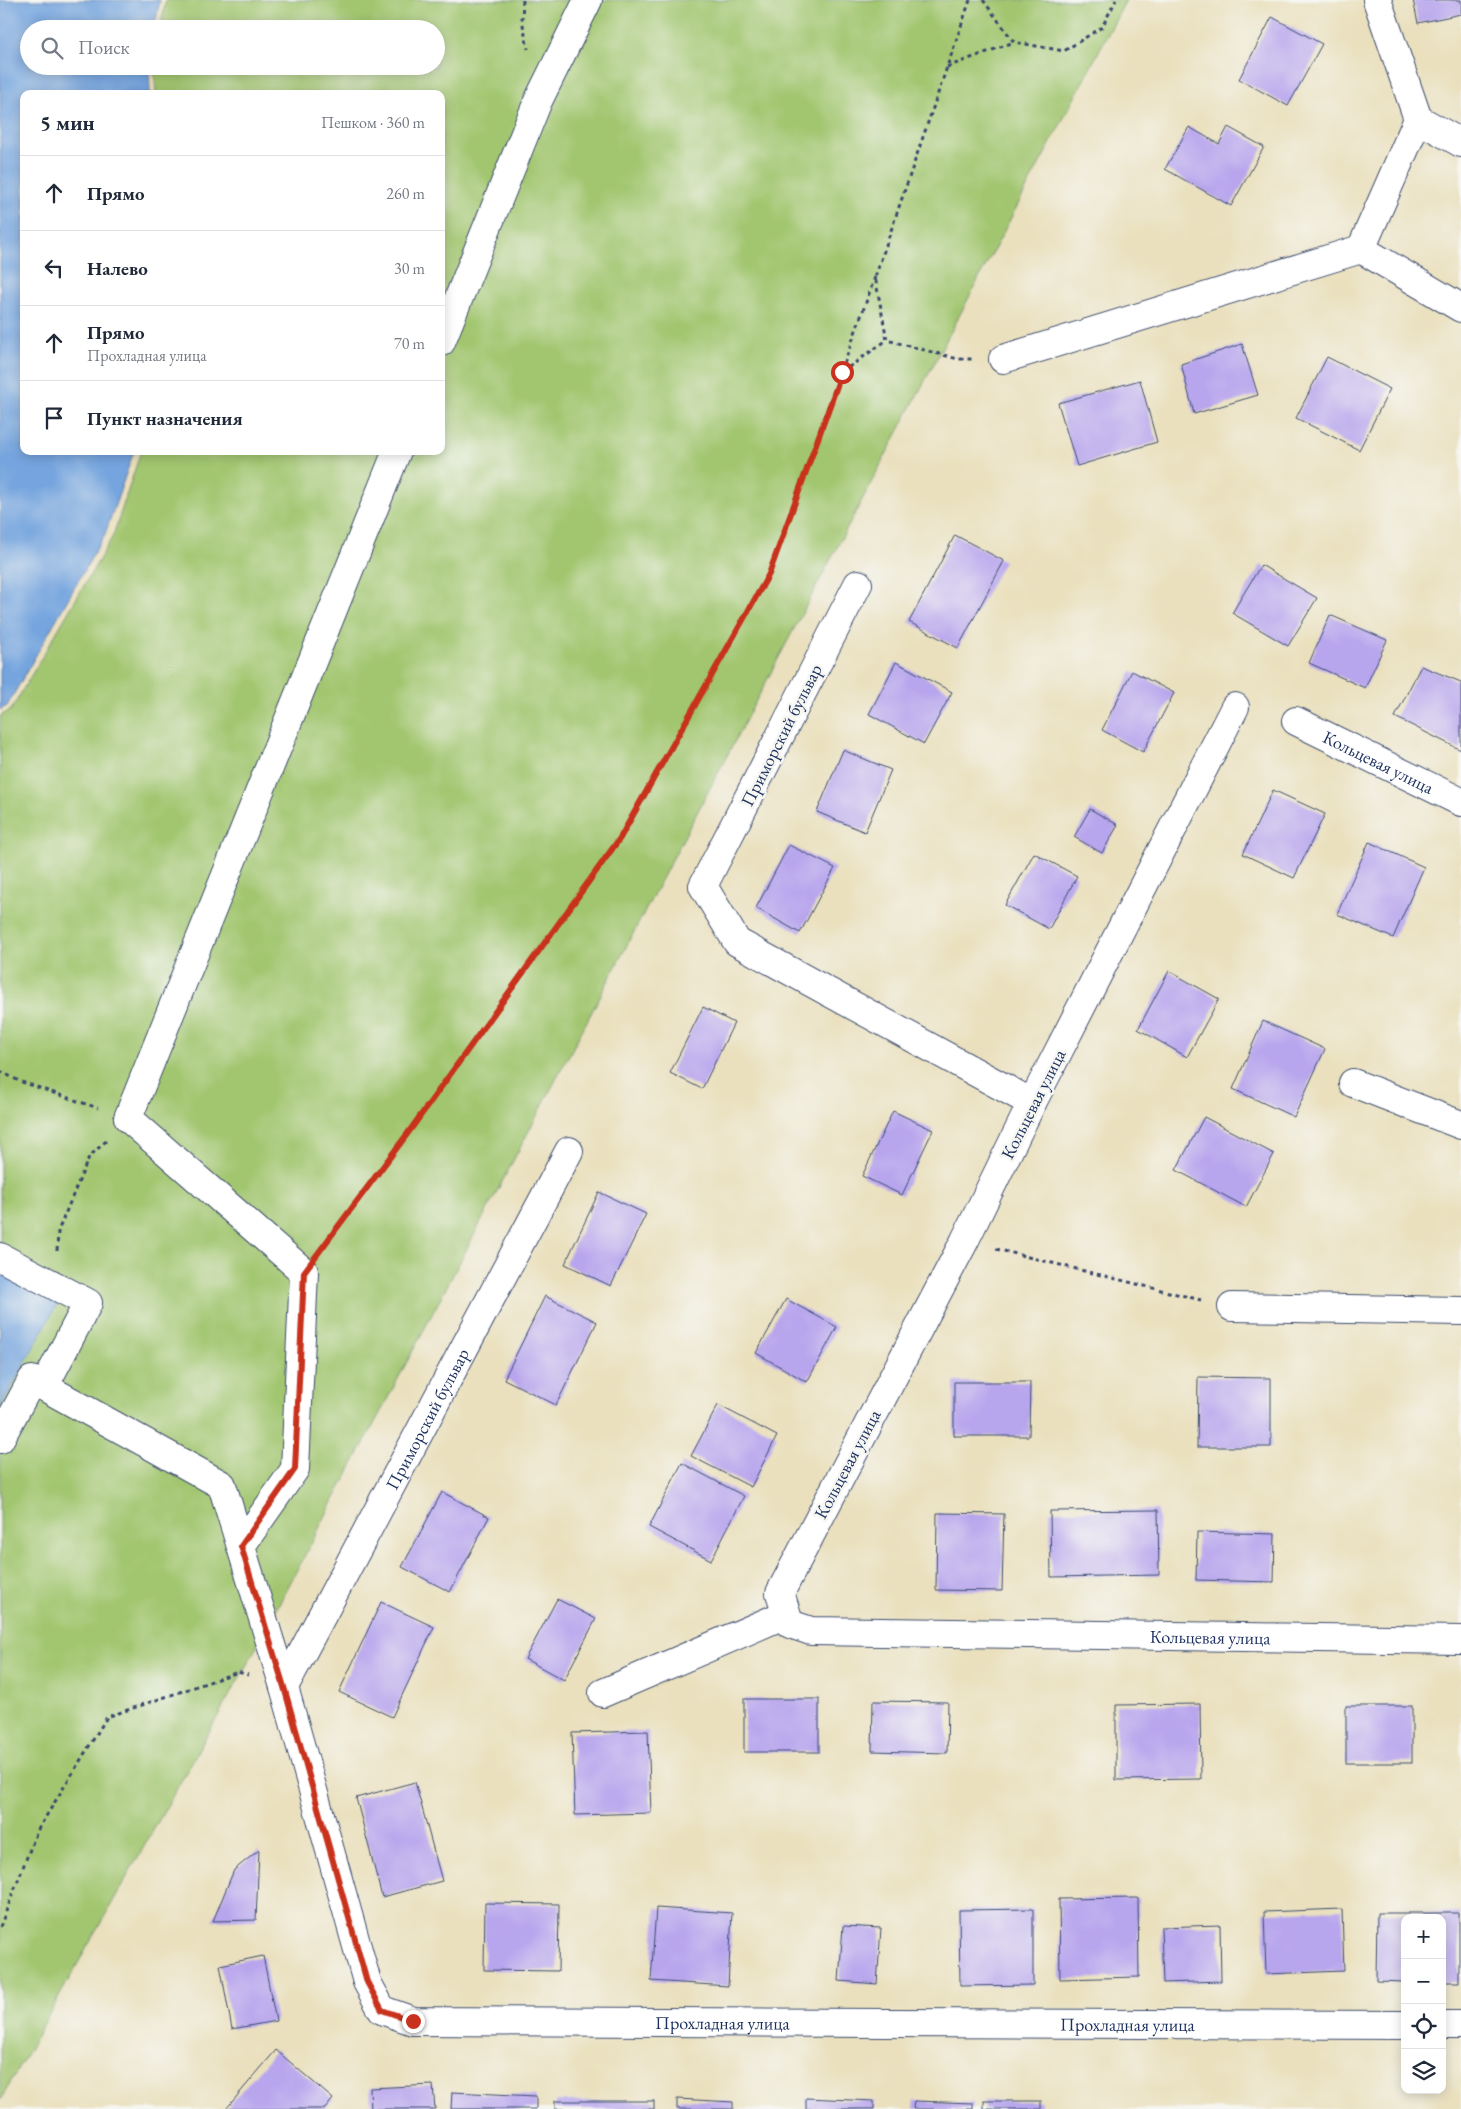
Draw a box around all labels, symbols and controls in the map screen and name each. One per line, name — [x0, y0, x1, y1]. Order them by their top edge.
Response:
search box — [20, 20, 445, 75]
icon: search — [38, 34, 66, 62]
text: Поиск — [78, 35, 130, 60]
text: 5 мин — [40, 109, 95, 136]
text: Пешком · 360 m — [321, 112, 425, 133]
icon: ahead — [40, 179, 68, 207]
text: Прямо — [87, 181, 145, 206]
text: 260 m — [386, 183, 425, 204]
icon: left — [40, 254, 68, 282]
text: Налево — [87, 256, 148, 281]
text: 30 m — [394, 258, 425, 279]
text: Прямо — [87, 320, 145, 345]
icon: ahead — [40, 329, 68, 357]
text: 70 m — [394, 333, 425, 354]
text: Прохладная улица — [87, 345, 207, 366]
route start — [831, 361, 854, 384]
icon: arrive — [40, 404, 68, 432]
text: Пункт назначения — [87, 406, 243, 431]
street label: Приморский бульвар — [735, 660, 827, 810]
street label: Кольцевая улица — [1319, 725, 1438, 799]
street label: Кольцевая улица — [995, 1044, 1071, 1163]
street label: Приморский бульвар — [380, 1344, 474, 1493]
street label: Кольцевая улица — [809, 1405, 886, 1523]
street label: Кольцевая улица — [1150, 1624, 1271, 1649]
map controls — [1401, 1914, 1446, 2094]
button: + — [1401, 1914, 1446, 1959]
button: − — [1401, 1959, 1446, 2004]
button: locate — [1401, 2004, 1446, 2049]
route end — [402, 2010, 425, 2033]
street label: Прохладная улица — [655, 2010, 791, 2034]
street label: Прохладная улица — [1060, 2012, 1196, 2036]
button: layers — [1401, 2049, 1446, 2094]

